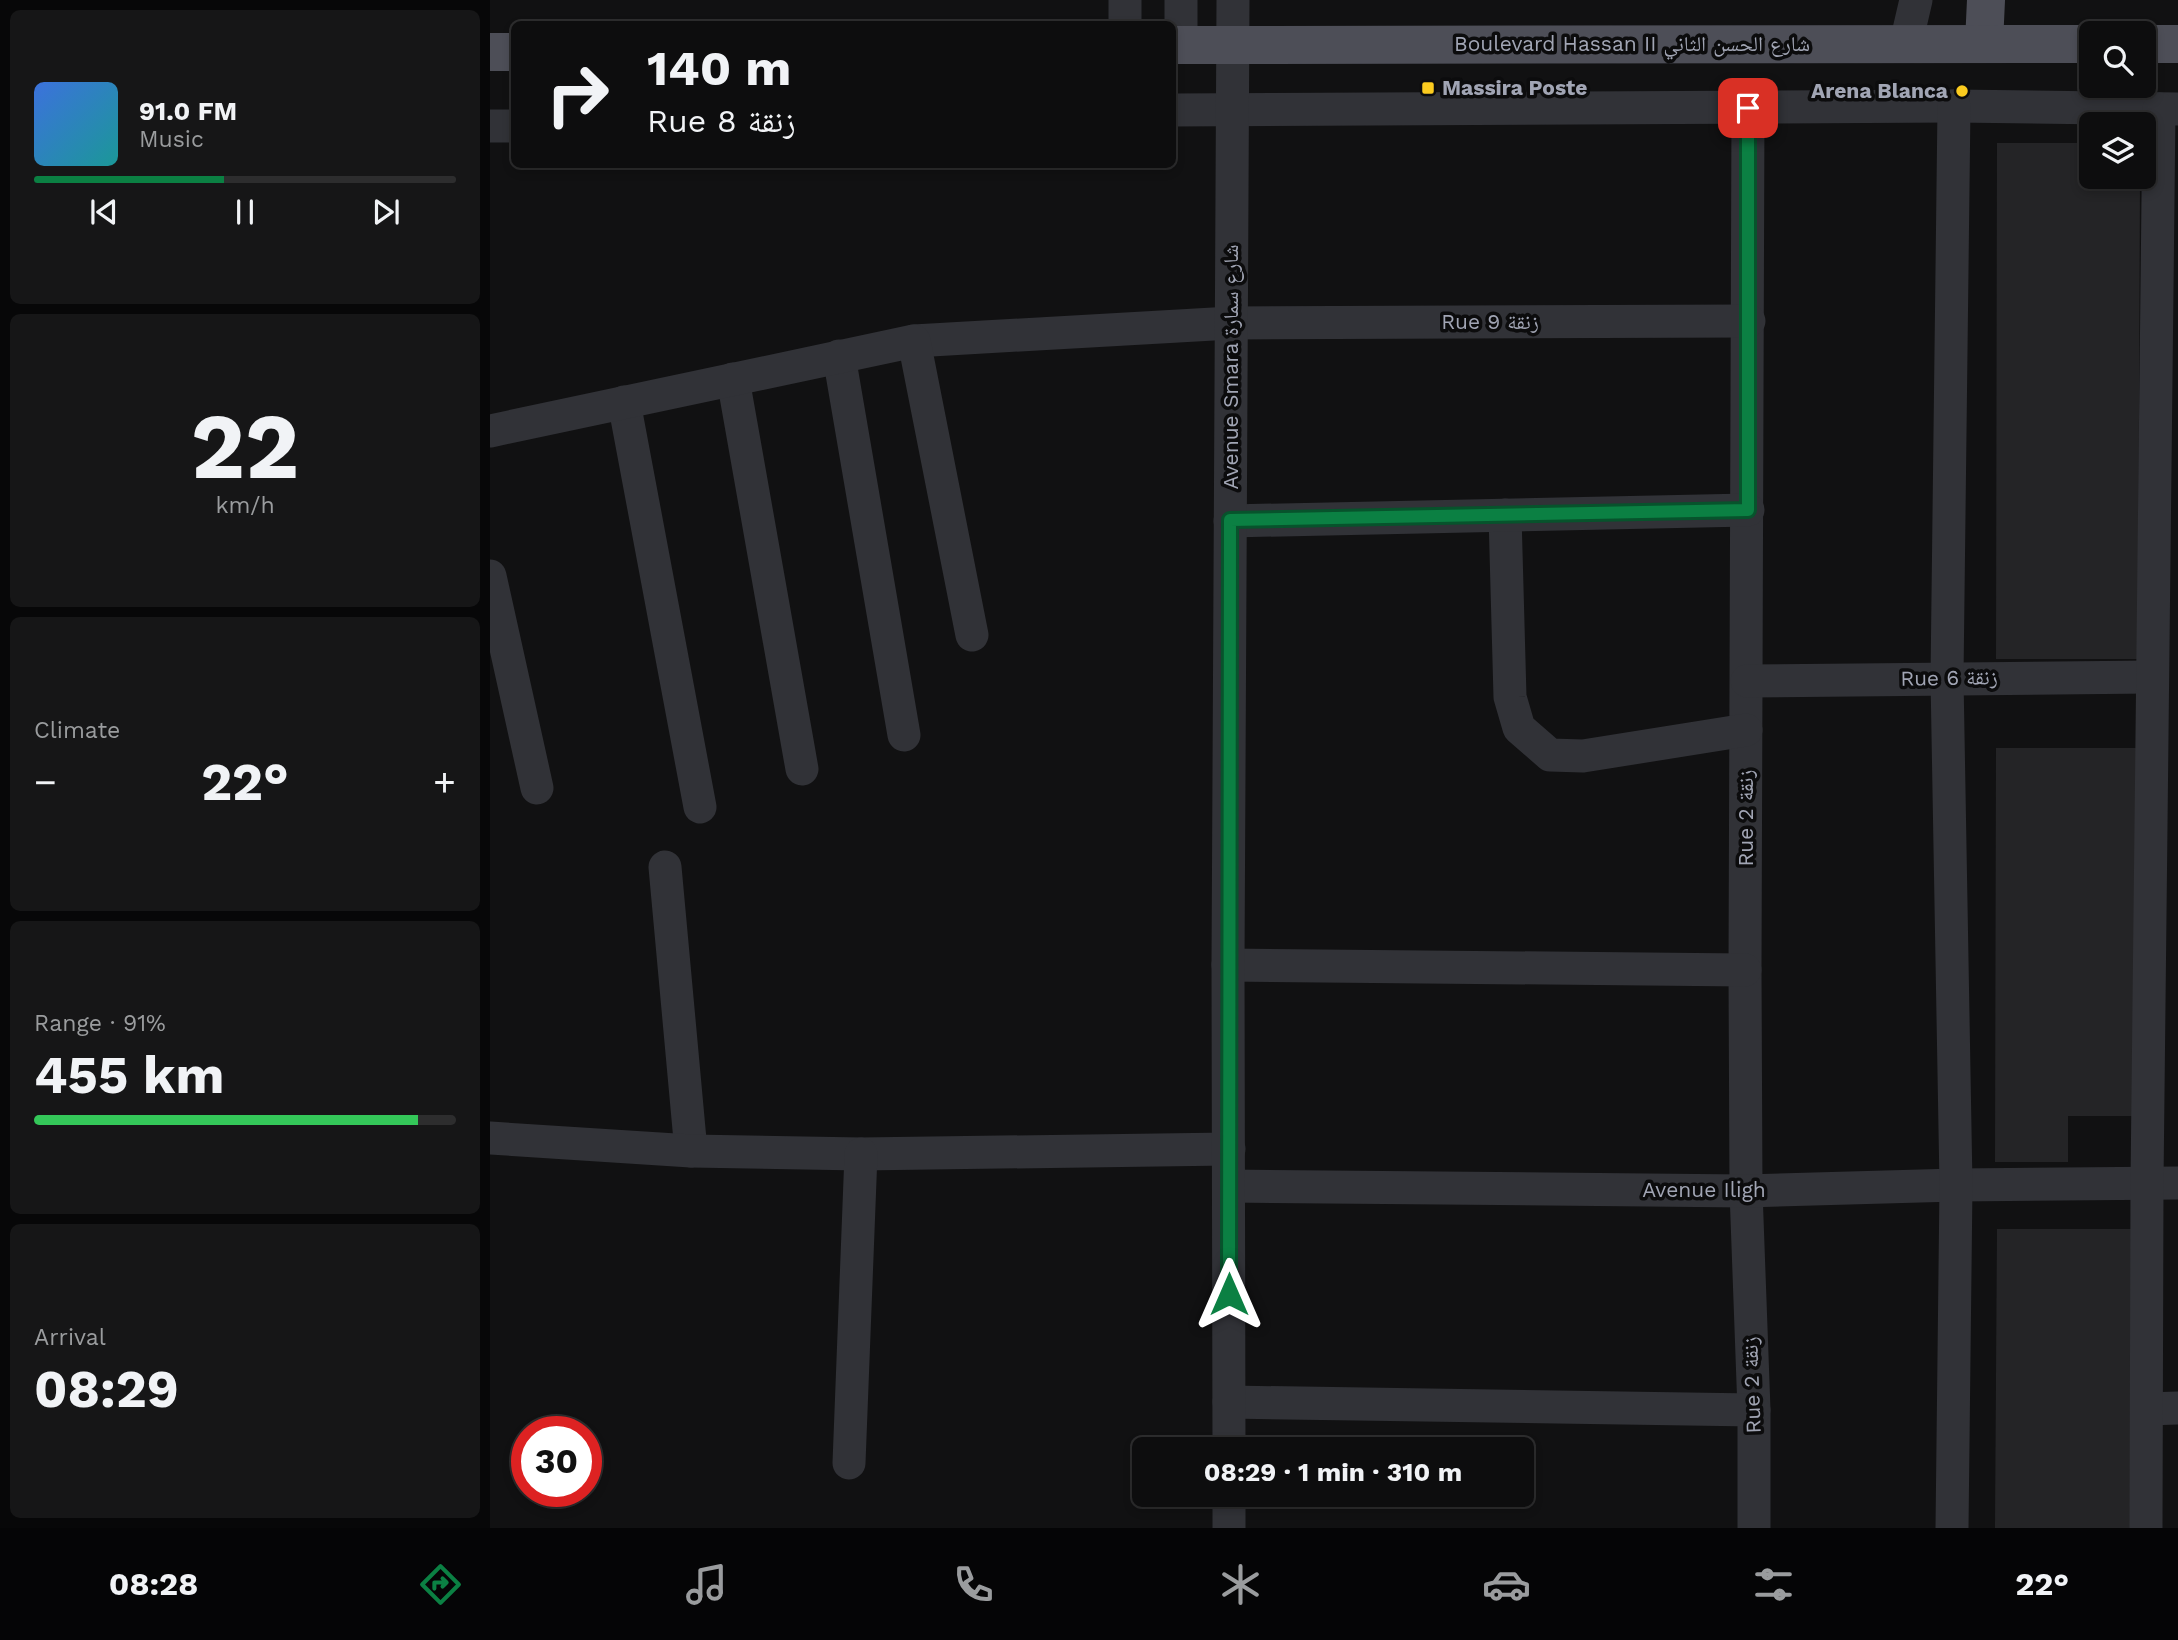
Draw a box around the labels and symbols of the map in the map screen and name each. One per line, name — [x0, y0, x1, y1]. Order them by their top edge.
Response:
street label: Boulevard Hassan II شارع الحسن الثاني — [1454, 31, 1810, 60]
place label: Massira Poste — [1442, 75, 1587, 100]
pin — [1718, 78, 1778, 138]
place label: Arena Blanca — [1811, 78, 1949, 103]
marker: Massira Poste — [1420, 80, 1436, 96]
marker: Arena Blanca — [1954, 83, 1970, 99]
street label: Avenue Smara شارع سمارة — [1218, 244, 1244, 490]
street label: Rue 9 زنقة — [1441, 309, 1539, 334]
street label: Rue 6 زنقة — [1900, 664, 1998, 691]
street label: Rue 2 زنقة — [1733, 770, 1758, 866]
street label: Avenue Iligh — [1642, 1177, 1766, 1202]
position arrow — [1192, 1257, 1266, 1331]
street label: Rue 2 زنقة — [1737, 1336, 1766, 1434]
speed limit sign: 30 — [511, 1416, 602, 1507]

